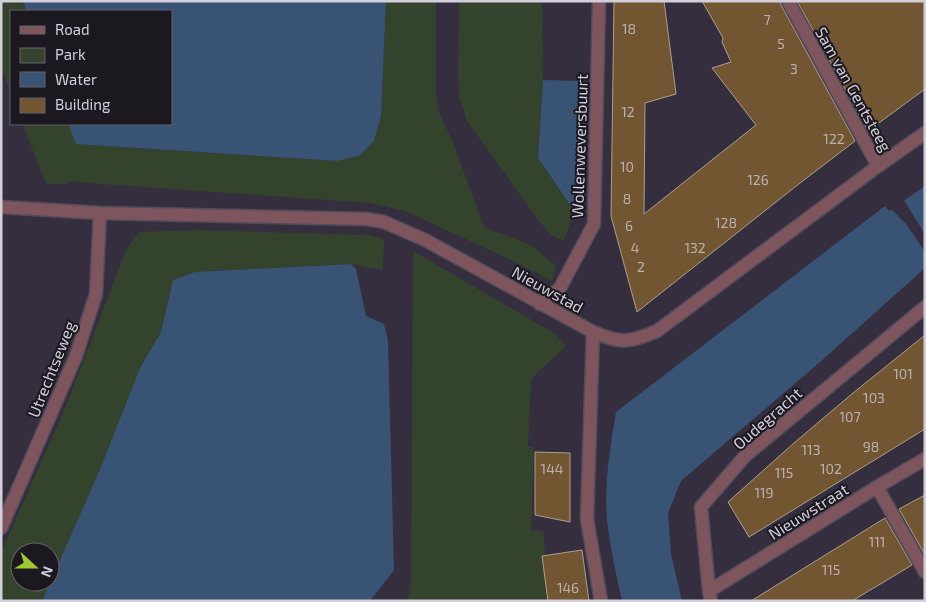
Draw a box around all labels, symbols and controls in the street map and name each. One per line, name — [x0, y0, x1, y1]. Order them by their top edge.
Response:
legend — [10, 10, 172, 125]
house number: 7 — [763, 11, 771, 28]
text: Road — [55, 20, 90, 38]
house number: 18 — [622, 20, 636, 37]
street label: Sam van Gentsteeg — [812, 23, 896, 155]
house number: 5 — [777, 35, 785, 52]
text: Park — [55, 45, 86, 63]
house number: 3 — [790, 60, 798, 77]
text: Water — [55, 70, 97, 88]
street label: Wollenweversbuurt — [567, 73, 591, 219]
text: Building — [55, 95, 111, 113]
house number: 12 — [621, 103, 635, 120]
house number: 122 — [823, 130, 845, 147]
house number: 10 — [620, 158, 634, 175]
house number: 126 — [747, 171, 769, 188]
house number: 8 — [623, 190, 631, 207]
house number: 128 — [715, 214, 737, 231]
house number: 6 — [625, 217, 633, 234]
house number: 4 — [631, 239, 639, 256]
house number: 132 — [684, 239, 706, 256]
house number: 2 — [637, 258, 645, 275]
street label: Nieuwstad — [509, 262, 587, 316]
street label: Utrechtseweg — [23, 318, 79, 420]
house number: 101 — [893, 365, 913, 382]
street label: Oudegracht — [729, 383, 805, 453]
house number: 103 — [863, 389, 885, 406]
house number: 107 — [839, 408, 861, 425]
house number: 98 — [863, 438, 879, 455]
house number: 113 — [802, 441, 820, 458]
house number: 144 — [541, 460, 563, 477]
house number: 102 — [820, 460, 842, 477]
house number: 115 — [775, 464, 793, 481]
street label: Nieuwstraat — [765, 479, 851, 543]
house number: 119 — [754, 484, 774, 501]
house number: 111 — [869, 533, 885, 550]
north arrow — [10, 542, 60, 592]
house number: 115 — [822, 561, 840, 578]
text: N — [38, 564, 57, 580]
house number: 146 — [557, 579, 579, 596]

